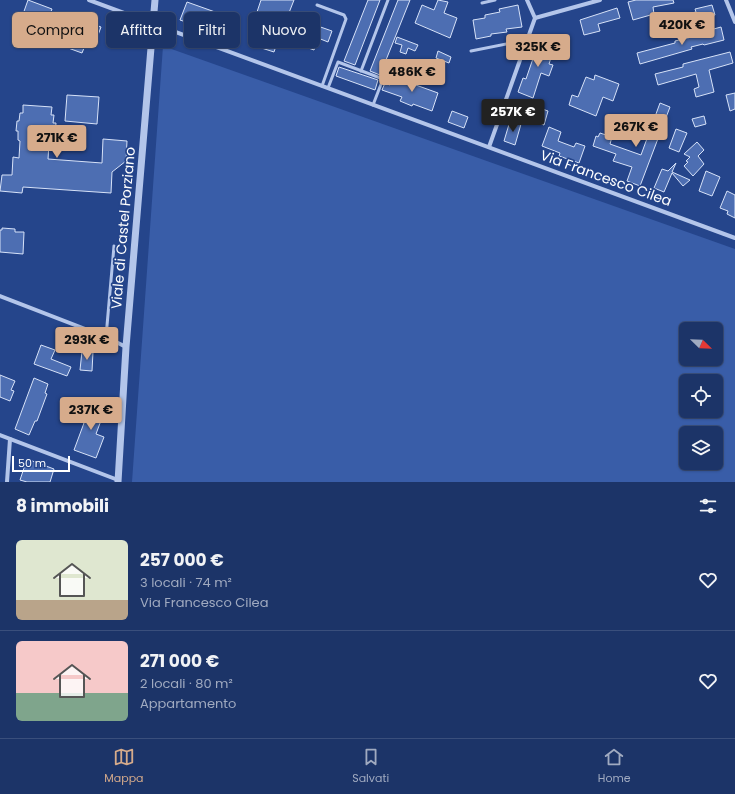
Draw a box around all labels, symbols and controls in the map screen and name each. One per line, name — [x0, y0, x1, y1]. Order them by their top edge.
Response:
chip: Compra — [12, 12, 98, 48]
chip: Affitta — [106, 12, 176, 48]
chip: Filtri — [184, 12, 240, 48]
chip: Nuovo — [248, 12, 320, 48]
pin: 420K € — [649, 12, 715, 46]
text: 420K € — [659, 15, 705, 34]
pin: 325K € — [505, 34, 571, 68]
text: 325K € — [515, 37, 561, 56]
pin: 486K € — [379, 59, 445, 93]
text: 486K € — [388, 62, 436, 81]
pin: 257K € — [480, 99, 546, 133]
text: 257K € — [491, 102, 536, 121]
pin: 267K € — [603, 114, 669, 148]
text: 267K € — [614, 117, 658, 136]
pin: 271K € — [24, 125, 90, 159]
text: 271K € — [36, 128, 78, 147]
street label: Via Francesco Cilea — [538, 145, 674, 211]
street label: Viale di Castel Porziano — [106, 146, 140, 310]
north arrow — [679, 322, 723, 366]
map controls — [679, 322, 723, 470]
pin: 293K € — [54, 327, 120, 361]
text: 293K € — [64, 330, 110, 349]
button: locate — [679, 374, 723, 418]
pin: 237K € — [58, 397, 124, 431]
text: 237K € — [69, 400, 113, 419]
button: layers — [679, 426, 723, 470]
scale bar — [12, 454, 70, 473]
text: 50 m — [18, 455, 46, 471]
text: 8 immobili — [16, 494, 109, 518]
icon: filters — [697, 495, 719, 517]
text: 257 000 € — [140, 548, 224, 572]
icon: home — [48, 556, 96, 604]
icon: heart — [697, 569, 719, 591]
text: 3 locali · 74 m² — [140, 573, 232, 592]
text: Via Francesco Cilea — [140, 593, 268, 612]
text: 271 000 € — [140, 649, 219, 673]
icon: home — [48, 657, 96, 705]
icon: heart — [697, 670, 719, 692]
text: 2 locali · 80 m² — [140, 674, 233, 693]
text: Appartamento — [140, 694, 236, 713]
tab: Mappa — [104, 746, 144, 787]
tab: Salvati — [352, 746, 389, 787]
tab: Home — [598, 746, 631, 787]

